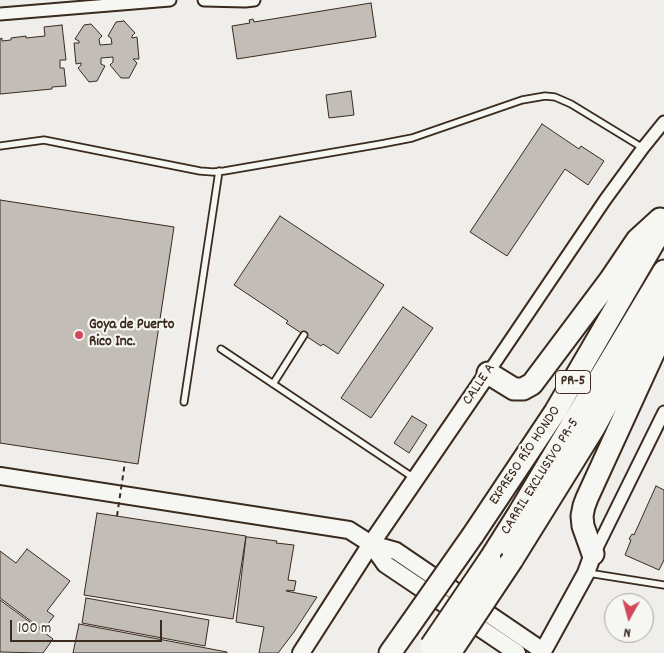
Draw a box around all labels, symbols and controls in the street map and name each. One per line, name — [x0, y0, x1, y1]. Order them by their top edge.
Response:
place label: Goya de Puerto Rico Inc. — [89, 317, 175, 352]
marker: Goya de Puerto Rico Inc. — [73, 329, 85, 341]
street label: CALLE A — [460, 361, 500, 409]
road number: PR-5 — [556, 371, 590, 394]
street label: EXPRESO RÍO HONDO — [486, 403, 566, 509]
street label: CARRIL EXCLUSIVO PR-5 — [498, 415, 584, 539]
north arrow — [604, 593, 654, 643]
scale bar — [12, 610, 165, 642]
text: 100 m — [18, 618, 51, 640]
text: N — [623, 622, 632, 642]

